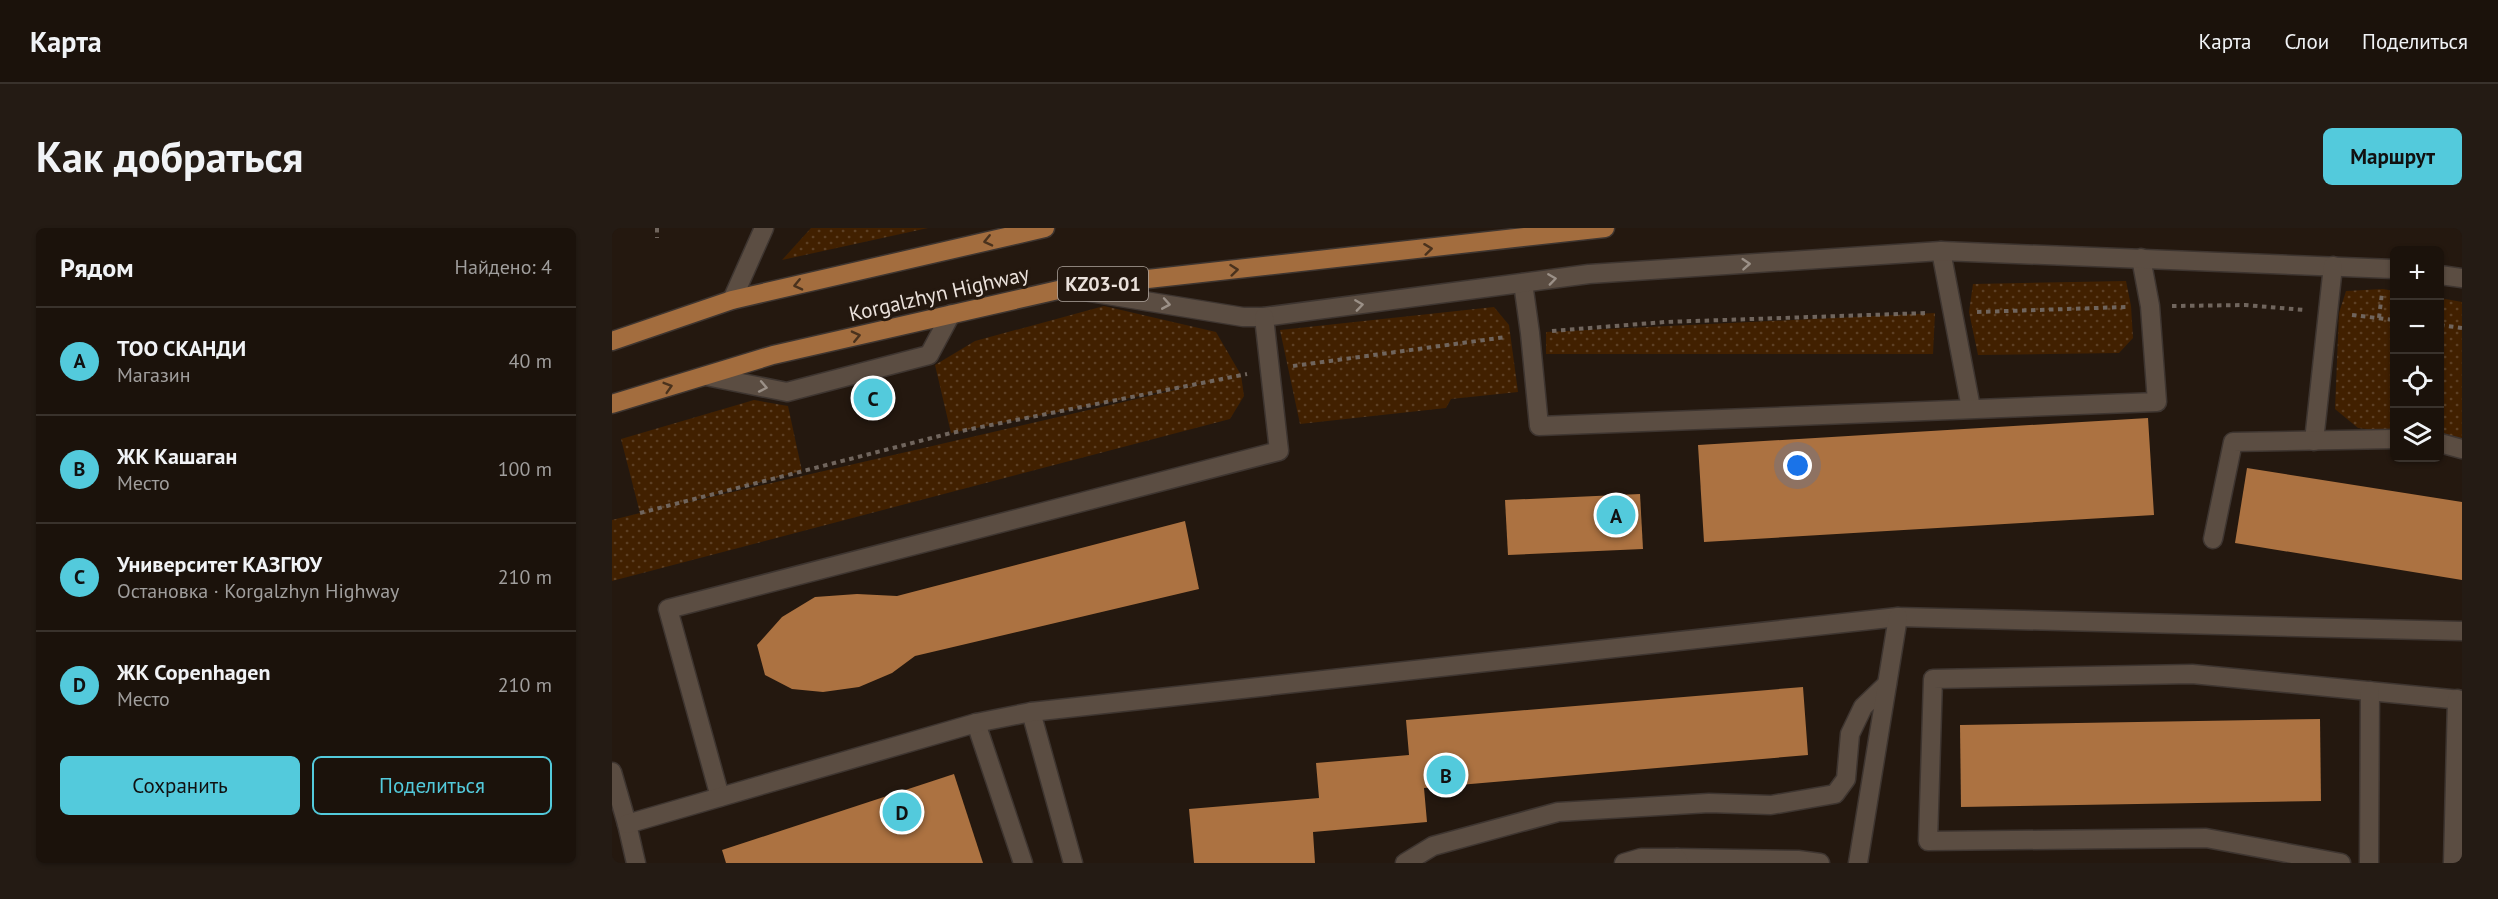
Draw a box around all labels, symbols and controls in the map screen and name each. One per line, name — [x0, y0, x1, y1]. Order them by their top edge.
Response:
text: Карта — [30, 23, 102, 60]
text: Карта — [2198, 28, 2251, 55]
text: Слои — [2284, 28, 2329, 55]
text: Поделиться — [2362, 28, 2468, 55]
button: Маршрут — [2323, 128, 2462, 185]
text: Как добраться — [36, 129, 303, 184]
one-way arrow — [983, 234, 993, 247]
one-way arrow — [1423, 243, 1432, 256]
map controls — [2390, 246, 2444, 462]
button: + — [2390, 246, 2444, 300]
text: Рядом — [60, 251, 134, 284]
text: Найдено: 4 — [455, 254, 552, 280]
one-way arrow — [1742, 257, 1751, 270]
street label: Korgalzhyn Highway — [846, 260, 1032, 327]
one-way arrow — [1229, 264, 1238, 277]
road number: KZ03-01 — [1058, 267, 1148, 301]
one-way arrow — [1548, 274, 1557, 286]
one-way arrow — [793, 278, 803, 291]
one-way arrow — [1161, 298, 1170, 310]
one-way arrow — [1354, 299, 1363, 311]
button: − — [2390, 300, 2444, 354]
one-way arrow — [851, 331, 861, 344]
text: ТОО СКАНДИ — [117, 334, 246, 362]
text: A — [73, 348, 86, 374]
text: 40 m — [509, 348, 552, 374]
button: locate — [2390, 354, 2444, 408]
text: Магазин — [117, 362, 191, 388]
pin: C — [854, 376, 892, 420]
one-way arrow — [758, 380, 768, 393]
one-way arrow — [662, 382, 673, 394]
button: layers — [2390, 408, 2444, 462]
text: ЖК Кашаган — [117, 442, 237, 470]
your location — [1783, 451, 1812, 480]
text: B — [74, 456, 85, 482]
text: 100 m — [498, 456, 552, 482]
text: Место — [117, 470, 170, 496]
pin: A — [1596, 492, 1636, 538]
text: Университет КАЗГЮУ — [117, 550, 322, 578]
text: C — [74, 564, 85, 590]
text: 210 m — [498, 564, 552, 590]
text: Остановка · Korgalzhyn Highway — [117, 578, 399, 604]
text: ЖК Copenhagen — [117, 658, 271, 686]
text: D — [73, 672, 86, 698]
text: 210 m — [498, 672, 552, 698]
text: Место — [117, 686, 170, 712]
pin: B — [1426, 752, 1466, 798]
button: Сохранить — [60, 756, 300, 815]
button: Поделиться — [312, 756, 552, 815]
pin: D — [882, 790, 922, 834]

